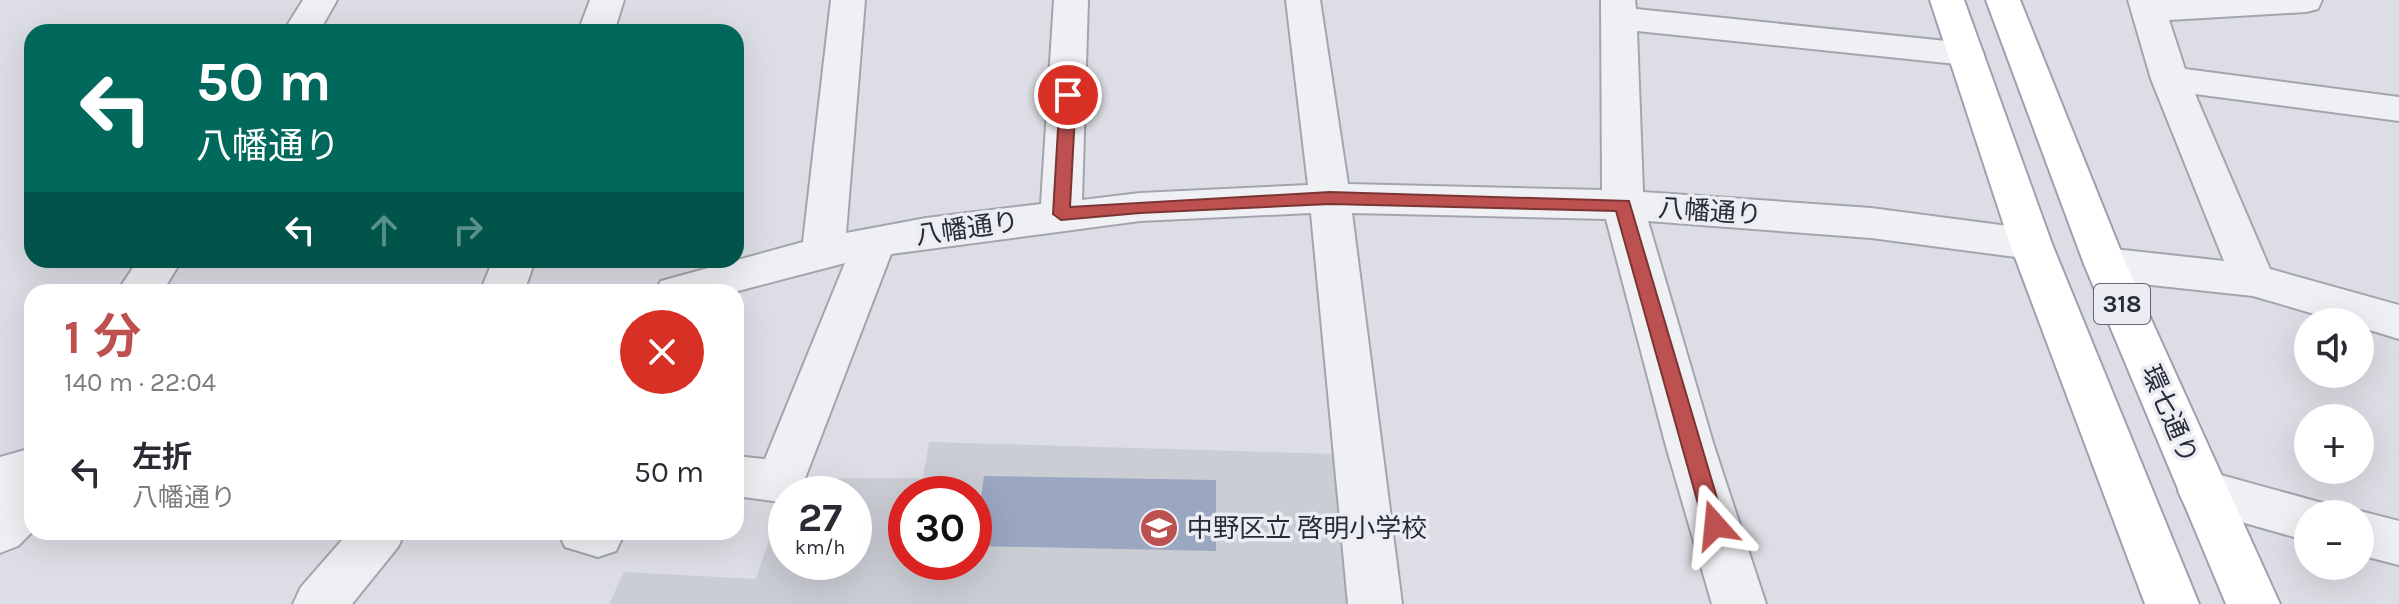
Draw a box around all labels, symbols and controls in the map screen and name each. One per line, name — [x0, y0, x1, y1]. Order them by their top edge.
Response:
text: 50 m — [196, 49, 331, 114]
icon: left — [64, 56, 168, 160]
pin — [1034, 61, 1102, 129]
icon: arrive — [1046, 73, 1090, 117]
text: 八幡通り — [196, 125, 340, 167]
street label: 八幡通り — [1657, 192, 1763, 231]
street label: 八幡通り — [913, 206, 1021, 251]
icon: left — [278, 208, 322, 252]
icon: ahead — [362, 208, 406, 252]
icon: right — [446, 208, 490, 252]
road number: 318 — [2094, 284, 2150, 324]
map controls — [2294, 308, 2374, 580]
button: sound — [2294, 308, 2374, 388]
text: 1 分 — [64, 309, 141, 365]
button: close — [620, 310, 704, 394]
street label: 環七通り — [2135, 360, 2204, 468]
text: 140 m · 22:04 — [64, 367, 216, 398]
button: + — [2294, 404, 2374, 484]
text: 左折 — [132, 439, 192, 475]
icon: left — [64, 450, 108, 494]
text: 50 m — [634, 454, 704, 490]
speed limit sign: 30 — [888, 476, 992, 580]
text: 八幡通り — [132, 482, 236, 513]
position arrow — [1673, 483, 1757, 567]
text: 27 — [798, 494, 842, 541]
button: − — [2294, 500, 2374, 580]
school or university icon: 中野区立 啓明小学校 — [1138, 507, 1180, 549]
place label: 中野区立 啓明小学校 — [1187, 513, 1427, 544]
text: km/h — [795, 536, 845, 559]

